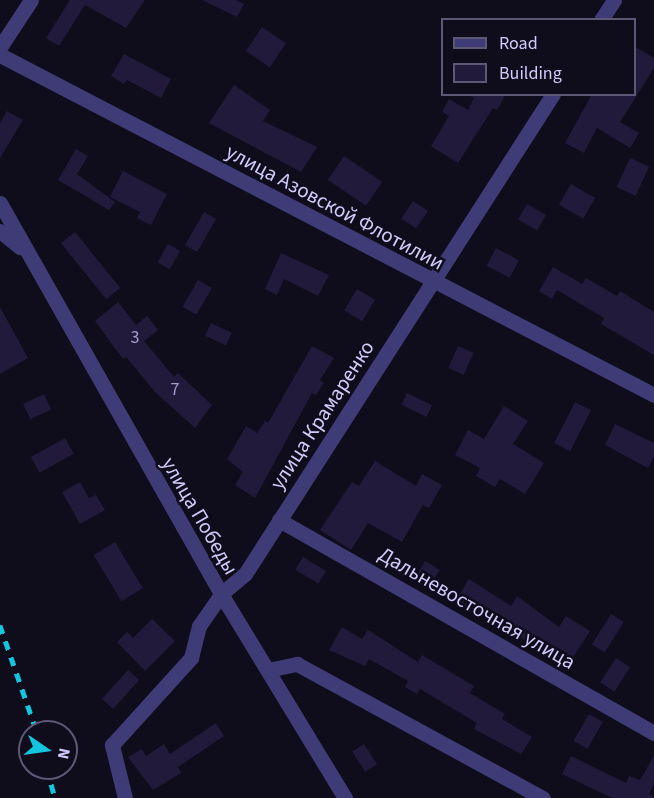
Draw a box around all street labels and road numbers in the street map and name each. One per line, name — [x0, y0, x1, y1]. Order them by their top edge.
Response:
street label: улица Азовской Флотилии — [222, 139, 448, 275]
street label: улица Крамаренко — [264, 336, 380, 494]
street label: улица Победы — [156, 453, 244, 579]
street label: Дальневосточная улица — [374, 541, 580, 675]

